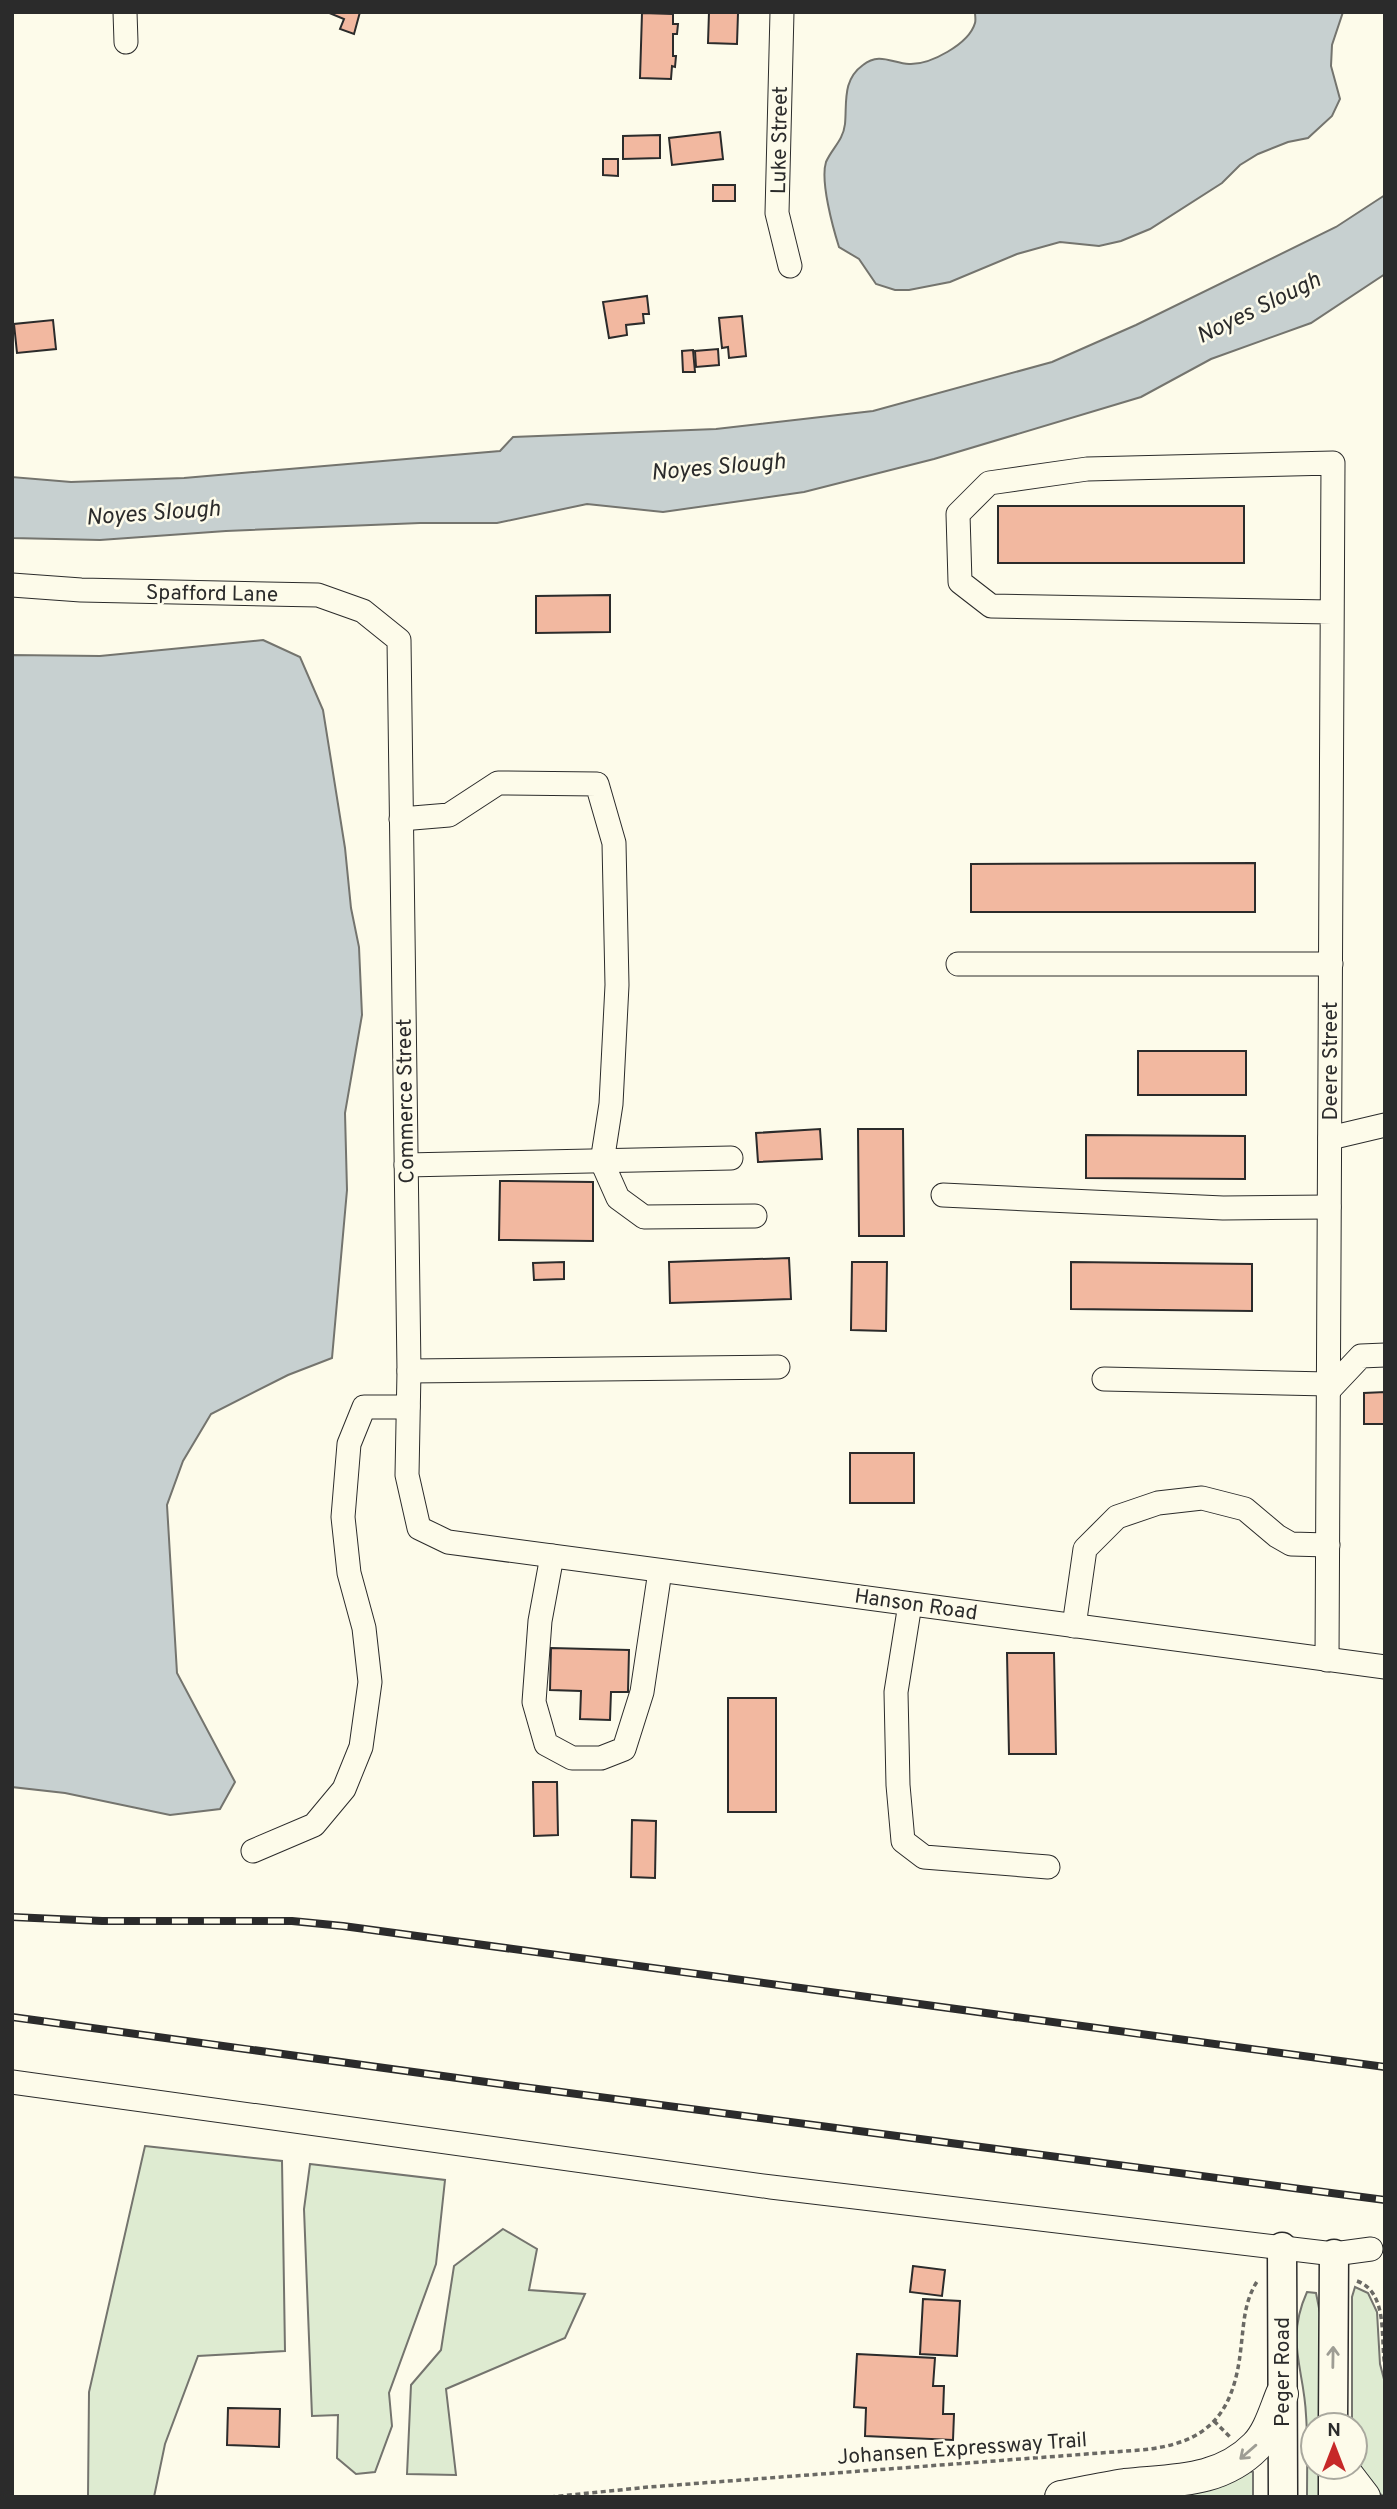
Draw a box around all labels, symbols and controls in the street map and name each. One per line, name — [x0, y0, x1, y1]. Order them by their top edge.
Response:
street label: Luke Street — [766, 86, 795, 194]
water label: Noyes Slough — [1192, 266, 1327, 352]
water label: Noyes Slough — [650, 448, 787, 489]
water label: Noyes Slough — [85, 495, 222, 534]
street label: Spafford Lane — [146, 580, 278, 609]
street label: Deere Street — [1318, 1002, 1345, 1121]
street label: Commerce Street — [392, 1018, 421, 1184]
street label: Hanson Road — [853, 1583, 979, 1627]
street label: Peger Road — [1270, 2317, 1297, 2427]
one-way arrow — [1326, 2346, 1340, 2369]
north arrow — [1299, 2411, 1369, 2481]
text: N — [1327, 2419, 1341, 2443]
street label: Johansen Expressway Trail — [836, 2427, 1088, 2472]
one-way arrow — [1240, 2444, 1258, 2460]

